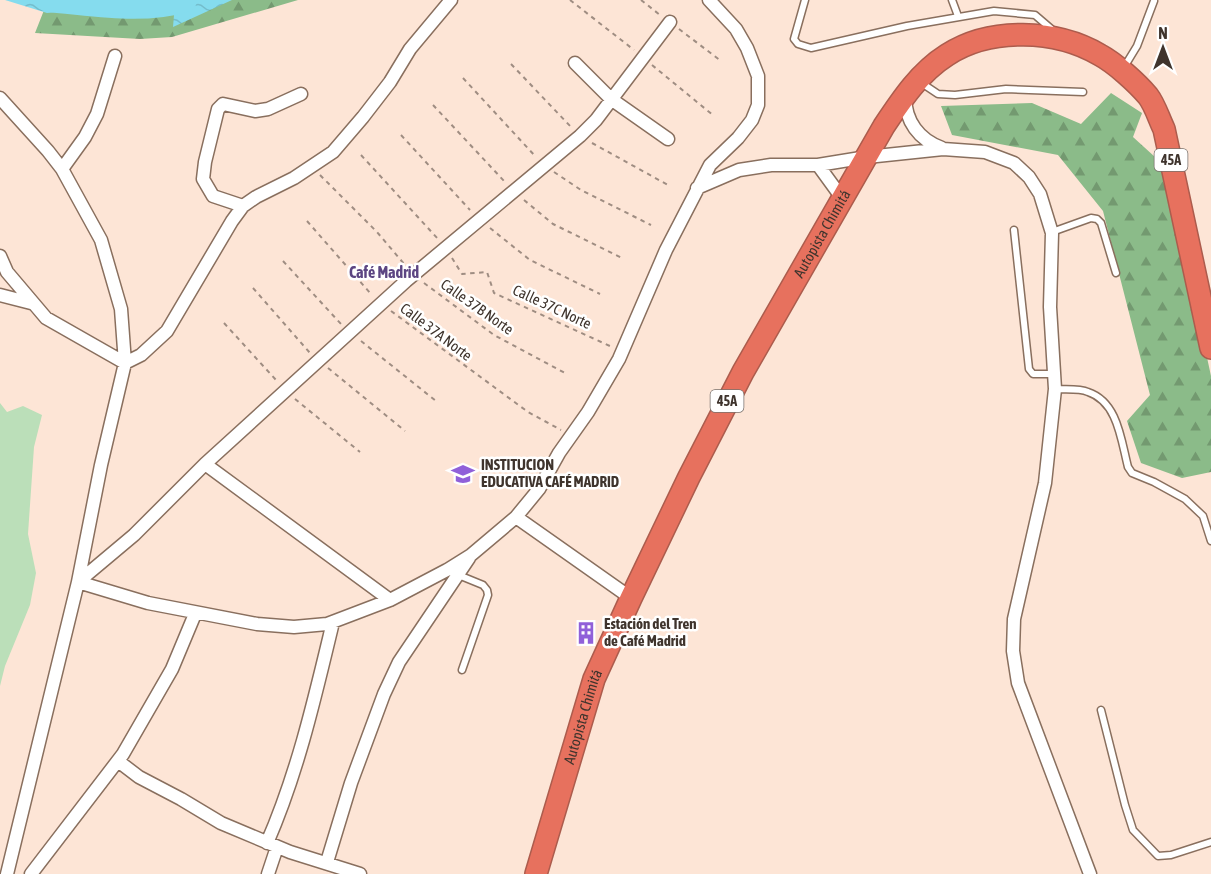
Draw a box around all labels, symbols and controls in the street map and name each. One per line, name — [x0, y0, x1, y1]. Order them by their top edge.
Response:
north arrow — [1133, 18, 1193, 78]
text: N — [1158, 24, 1168, 42]
road number: 45A — [1154, 149, 1188, 171]
street label: Autopista Chimitá — [790, 187, 854, 280]
district label: Café Madrid — [349, 263, 420, 281]
street label: Calle 37B Norte — [438, 275, 517, 338]
street label: Calle 37C Norte — [510, 281, 594, 332]
street label: Calle 37A Norte — [397, 299, 476, 364]
road number: 45A — [710, 390, 744, 412]
place label: INSTITUCION EDUCATIVA CAFÉ MADRID — [481, 456, 619, 490]
school or university icon: INSTITUCION EDUCATIVA CAFÉ MADRID — [450, 461, 476, 487]
place label: Estación del Tren de Café Madrid — [604, 615, 697, 649]
building icon: Estación del Tren de Café Madrid — [573, 620, 599, 646]
street label: Autopista Chimitá — [560, 666, 605, 766]

